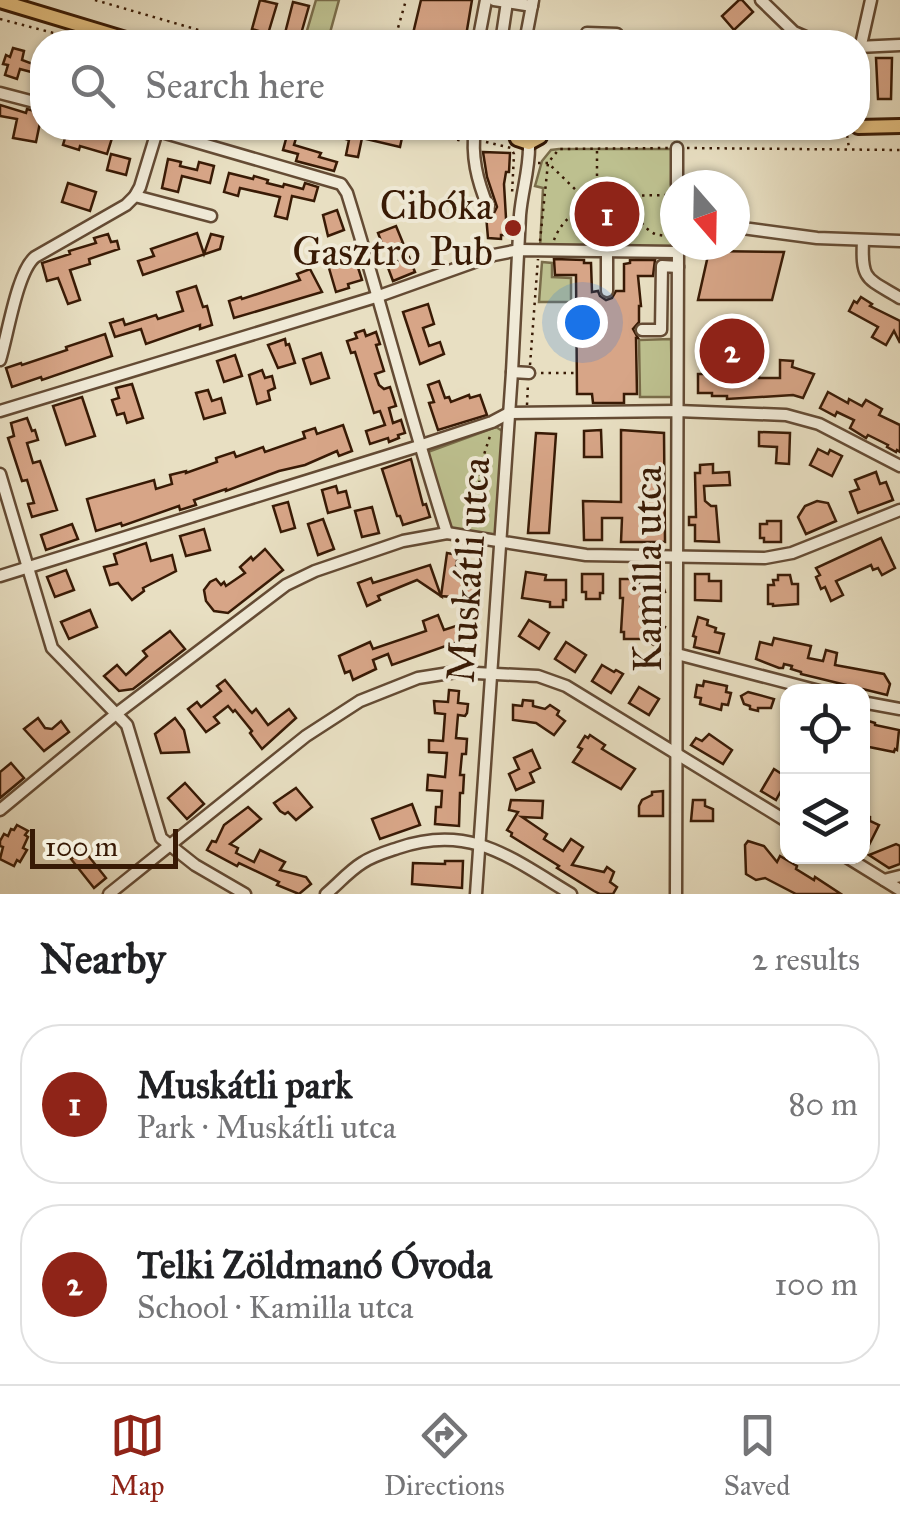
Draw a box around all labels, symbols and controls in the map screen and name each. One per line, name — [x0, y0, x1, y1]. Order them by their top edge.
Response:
search box — [30, 30, 870, 140]
icon: search — [65, 58, 120, 113]
text: Search here — [145, 62, 325, 108]
north arrow — [660, 170, 750, 260]
pin: 1 — [574, 176, 640, 252]
place label: Cibóka Gasztro Pub — [292, 181, 493, 276]
marker: Cibóka Gasztro Pub — [502, 217, 524, 239]
your location — [557, 297, 608, 348]
pin: 2 — [700, 314, 764, 388]
street label: Muskátli utca — [436, 456, 500, 684]
street label: Kamilla utca — [623, 466, 672, 672]
map controls — [780, 684, 870, 864]
button: locate — [780, 684, 870, 774]
button: layers — [780, 774, 870, 864]
scale bar — [30, 824, 178, 868]
text: 100 m — [45, 829, 118, 864]
text: Nearby — [40, 933, 165, 985]
text: 2 results — [752, 940, 860, 979]
text: Muskátli park — [137, 1062, 353, 1108]
text: 1 — [68, 1085, 81, 1124]
text: 80 m — [789, 1085, 858, 1124]
text: Park · Muskátli utca — [137, 1108, 396, 1147]
text: Telki Zöldmanó Óvoda — [137, 1242, 492, 1288]
text: 2 — [67, 1265, 82, 1304]
text: 100 m — [774, 1265, 858, 1304]
text: School · Kamilla utca — [137, 1288, 414, 1327]
tab: Map — [110, 1408, 165, 1503]
tab: Directions — [384, 1408, 505, 1503]
tab: Saved — [724, 1408, 790, 1503]

